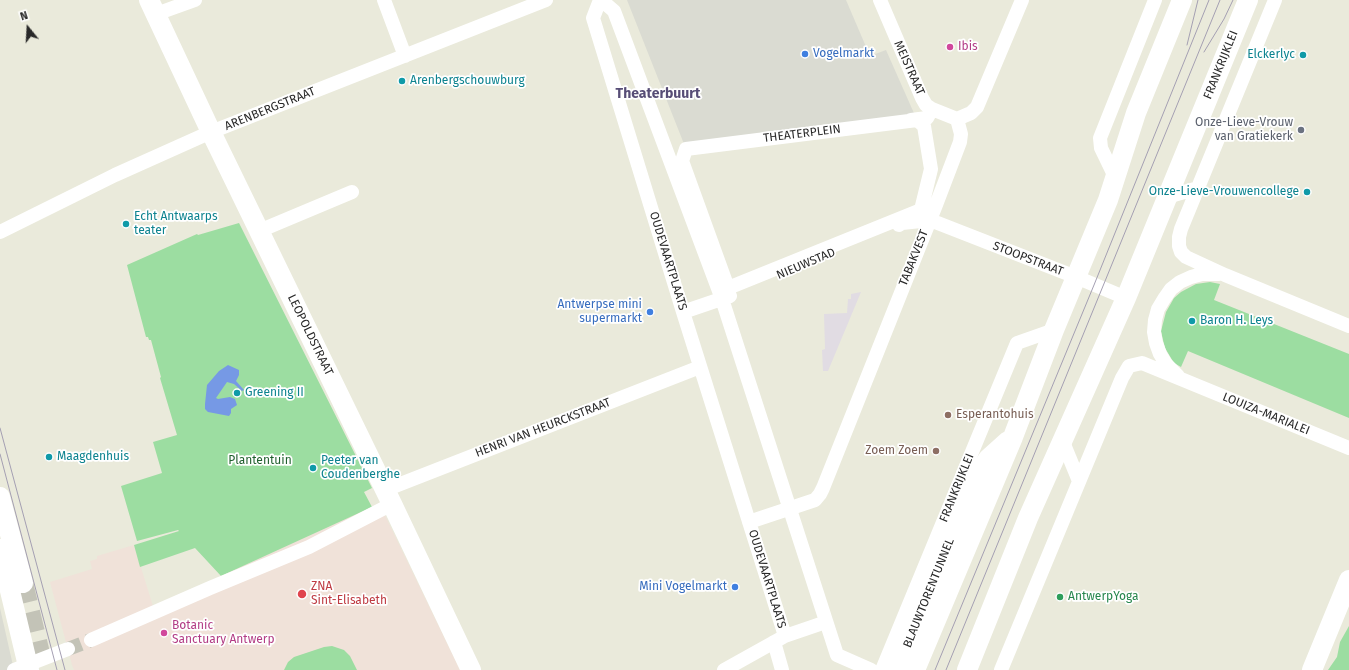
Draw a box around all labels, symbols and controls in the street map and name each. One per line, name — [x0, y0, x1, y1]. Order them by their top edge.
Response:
north arrow — [8, 8, 48, 48]
text: N — [19, 9, 30, 23]
street label: FRANKRIJKLEI — [1201, 29, 1241, 101]
street label: MEISTRAAT — [891, 38, 927, 98]
place label: Ibis — [958, 40, 978, 54]
marker: Ibis — [945, 42, 955, 52]
place label: Vogelmarkt — [813, 47, 874, 61]
place label: Elckerlyc — [1247, 48, 1295, 62]
marker: Vogelmarkt — [800, 49, 810, 59]
marker: Elckerlyc — [1298, 50, 1308, 60]
place label: Arenbergschouwburg — [410, 74, 525, 88]
marker: Arenbergschouwburg — [397, 76, 407, 86]
street label: ARENBERGSTRAAT — [223, 84, 317, 134]
district label: Theaterbuurt — [616, 86, 700, 102]
place label: Onze-Lieve-Vrouw van Gratiekerk — [1195, 116, 1293, 144]
street label: THEATERPLEIN — [762, 122, 842, 146]
marker: Onze-Lieve-Vrouw van Gratiekerk — [1296, 125, 1306, 135]
place label: Onze-Lieve-Vrouwencollege — [1149, 185, 1299, 199]
marker: Onze-Lieve-Vrouwencollege — [1302, 187, 1312, 197]
place label: Echt Antwaarps teater — [134, 210, 218, 238]
street label: OUDEVAARTPLAATS — [646, 210, 690, 312]
marker: Echt Antwaarps teater — [121, 219, 131, 229]
street label: TABAKVEST — [896, 228, 932, 288]
street label: STOOPSTRAAT — [991, 239, 1065, 279]
street label: NIEUWSTAD — [774, 245, 838, 283]
street label: LEOPOLDSTRAAT — [284, 292, 336, 378]
place label: Antwerpse mini supermarkt — [557, 298, 642, 326]
marker: Antwerpse mini supermarkt — [645, 307, 655, 317]
place label: Baron H. Leys — [1200, 314, 1273, 328]
marker: Baron H. Leys — [1187, 316, 1197, 326]
place label: Greening II — [245, 386, 304, 400]
marker: Greening II — [232, 388, 242, 398]
street label: LOUIZA-MARIALEI — [1220, 390, 1312, 438]
street label: HENRI VAN HEURCKSTRAAT — [473, 395, 613, 461]
place label: Esperantohuis — [956, 408, 1034, 422]
marker: Esperantohuis — [943, 410, 953, 420]
place label: Zoem Zoem — [865, 444, 928, 458]
marker: Zoem Zoem — [931, 446, 941, 456]
place label: Maagdenhuis — [57, 450, 129, 464]
marker: Maagdenhuis — [44, 452, 54, 462]
street label: FRANKRIJKLEI — [937, 452, 977, 524]
park label: Plantentuin — [228, 454, 292, 468]
place label: Peeter van Coudenberghe — [321, 454, 400, 482]
marker: Peeter van Coudenberghe — [308, 463, 318, 473]
street label: OUDEVAARTPLAATS — [745, 528, 789, 630]
street label: BLAUWTORENTUNNEL — [900, 536, 958, 650]
place label: ZNA Sint-Elisabeth — [311, 580, 387, 608]
place label: Mini Vogelmarkt — [639, 580, 727, 594]
marker: Mini Vogelmarkt — [730, 582, 740, 592]
marker: ZNA Sint-Elisabeth — [296, 588, 308, 600]
place label: AntwerpYoga — [1068, 590, 1139, 604]
marker: AntwerpYoga — [1055, 592, 1065, 602]
place label: Botanic Sanctuary Antwerp — [172, 619, 275, 647]
marker: Botanic Sanctuary Antwerp — [159, 628, 169, 638]

